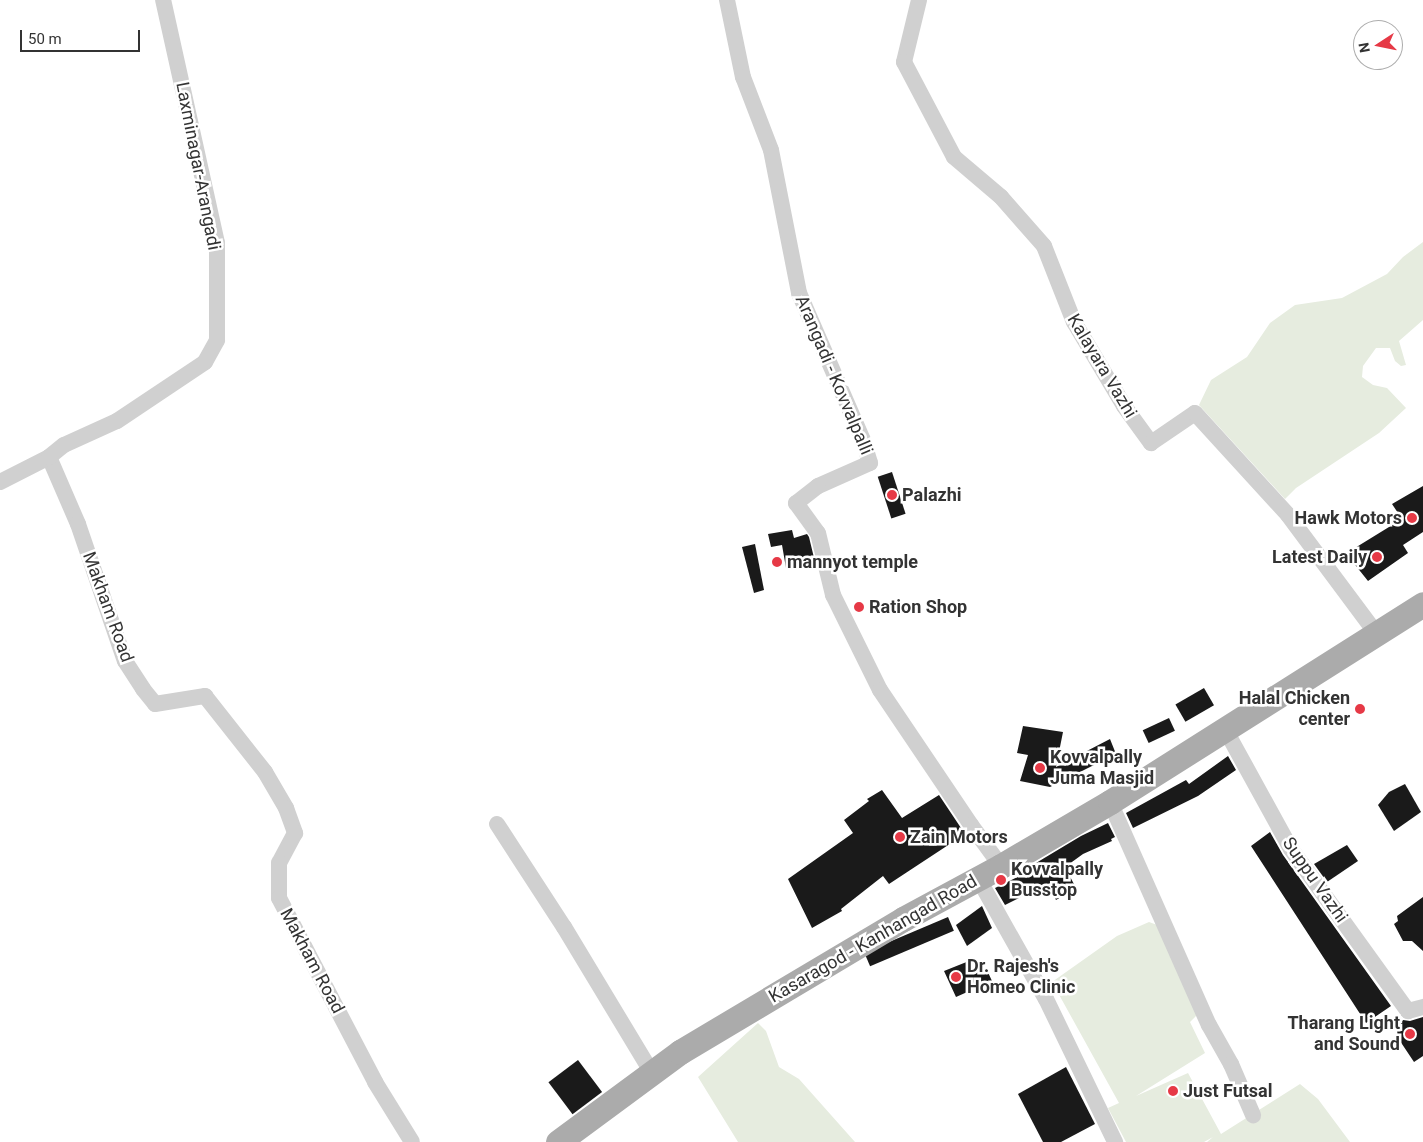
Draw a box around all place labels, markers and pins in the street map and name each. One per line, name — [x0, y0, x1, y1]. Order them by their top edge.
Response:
place label: Palazhi — [902, 484, 962, 506]
marker: Palazhi — [886, 489, 898, 501]
place label: Hawk Motors — [1295, 507, 1402, 529]
marker: Hawk Motors — [1406, 512, 1418, 524]
place label: Latest Daily — [1272, 546, 1367, 568]
place label: mannyot temple — [787, 551, 918, 573]
marker: Latest Daily — [1371, 551, 1383, 563]
marker: mannyot temple — [771, 556, 783, 568]
place label: Ration Shop — [869, 596, 967, 618]
marker: Ration Shop — [853, 601, 865, 613]
place label: Halal Chicken center — [1239, 688, 1350, 731]
marker: Halal Chicken center — [1354, 703, 1366, 715]
place label: Kovvalpally Juma Masjid — [1050, 747, 1154, 790]
marker: Kovvalpally Juma Masjid — [1034, 762, 1046, 774]
place label: Zain Motors — [910, 826, 1008, 848]
marker: Zain Motors — [894, 831, 906, 843]
place label: Kovvalpally Busstop — [1011, 859, 1103, 902]
marker: Kovvalpally Busstop — [995, 874, 1007, 886]
place label: Dr. Rajesh's Homeo Clinic — [967, 956, 1075, 999]
marker: Dr. Rajesh's Homeo Clinic — [949, 970, 963, 984]
place label: Tharang Light and Sound — [1287, 1013, 1400, 1056]
marker: Tharang Light and Sound — [1404, 1028, 1416, 1040]
place label: Just Futsal — [1183, 1080, 1272, 1102]
marker: Just Futsal — [1167, 1085, 1179, 1097]

